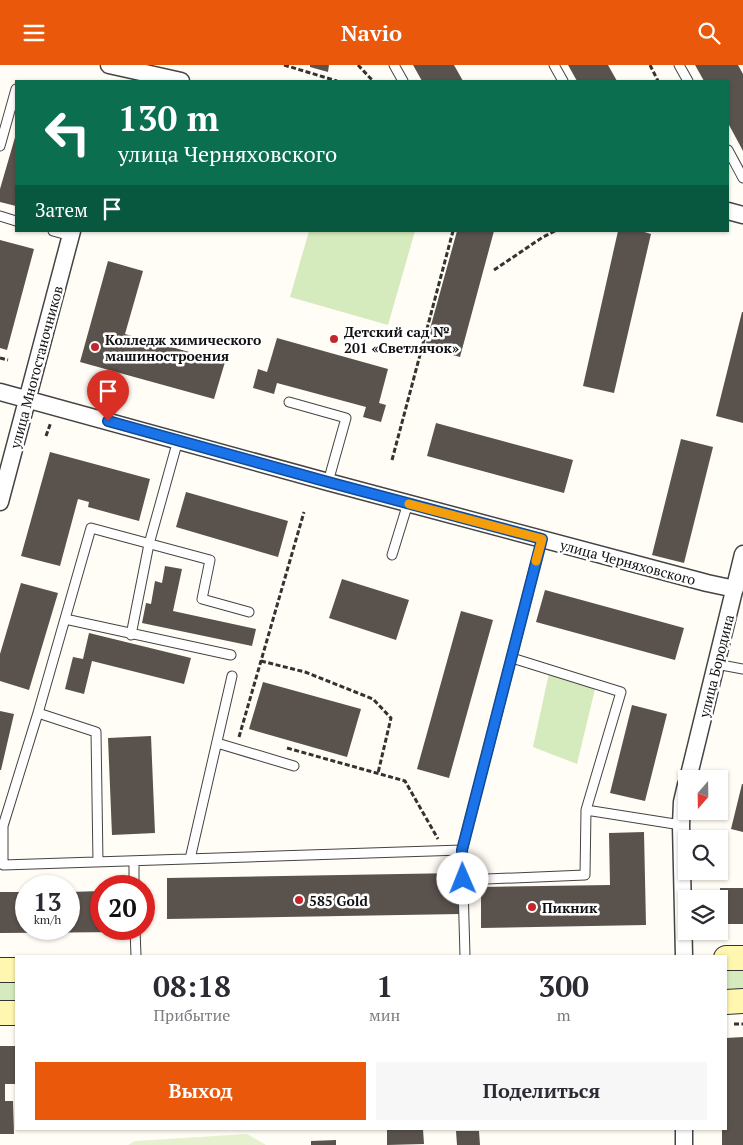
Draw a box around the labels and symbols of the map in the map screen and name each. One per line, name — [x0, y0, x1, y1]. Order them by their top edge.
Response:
street label: улица Многостаночников — [5, 283, 67, 452]
place label: Детский сад № 201 «Светлячок» — [344, 322, 459, 357]
place label: Колледж химического машиностроения — [105, 330, 261, 365]
marker: Детский сад № 201 «Светлячок» — [328, 333, 340, 345]
marker: Колледж химического машиностроения — [89, 341, 101, 353]
pin — [87, 370, 129, 421]
street label: улица Черняховского — [557, 535, 698, 589]
street label: улица Бородина — [694, 612, 738, 721]
north arrow — [678, 770, 728, 820]
position arrow — [436, 852, 488, 904]
speed limit sign: 20 — [90, 875, 155, 940]
place label: 585 Gold — [309, 891, 368, 910]
marker: 585 Gold — [293, 894, 305, 906]
place label: Пикник — [542, 898, 598, 917]
marker: Пикник — [526, 901, 538, 913]

